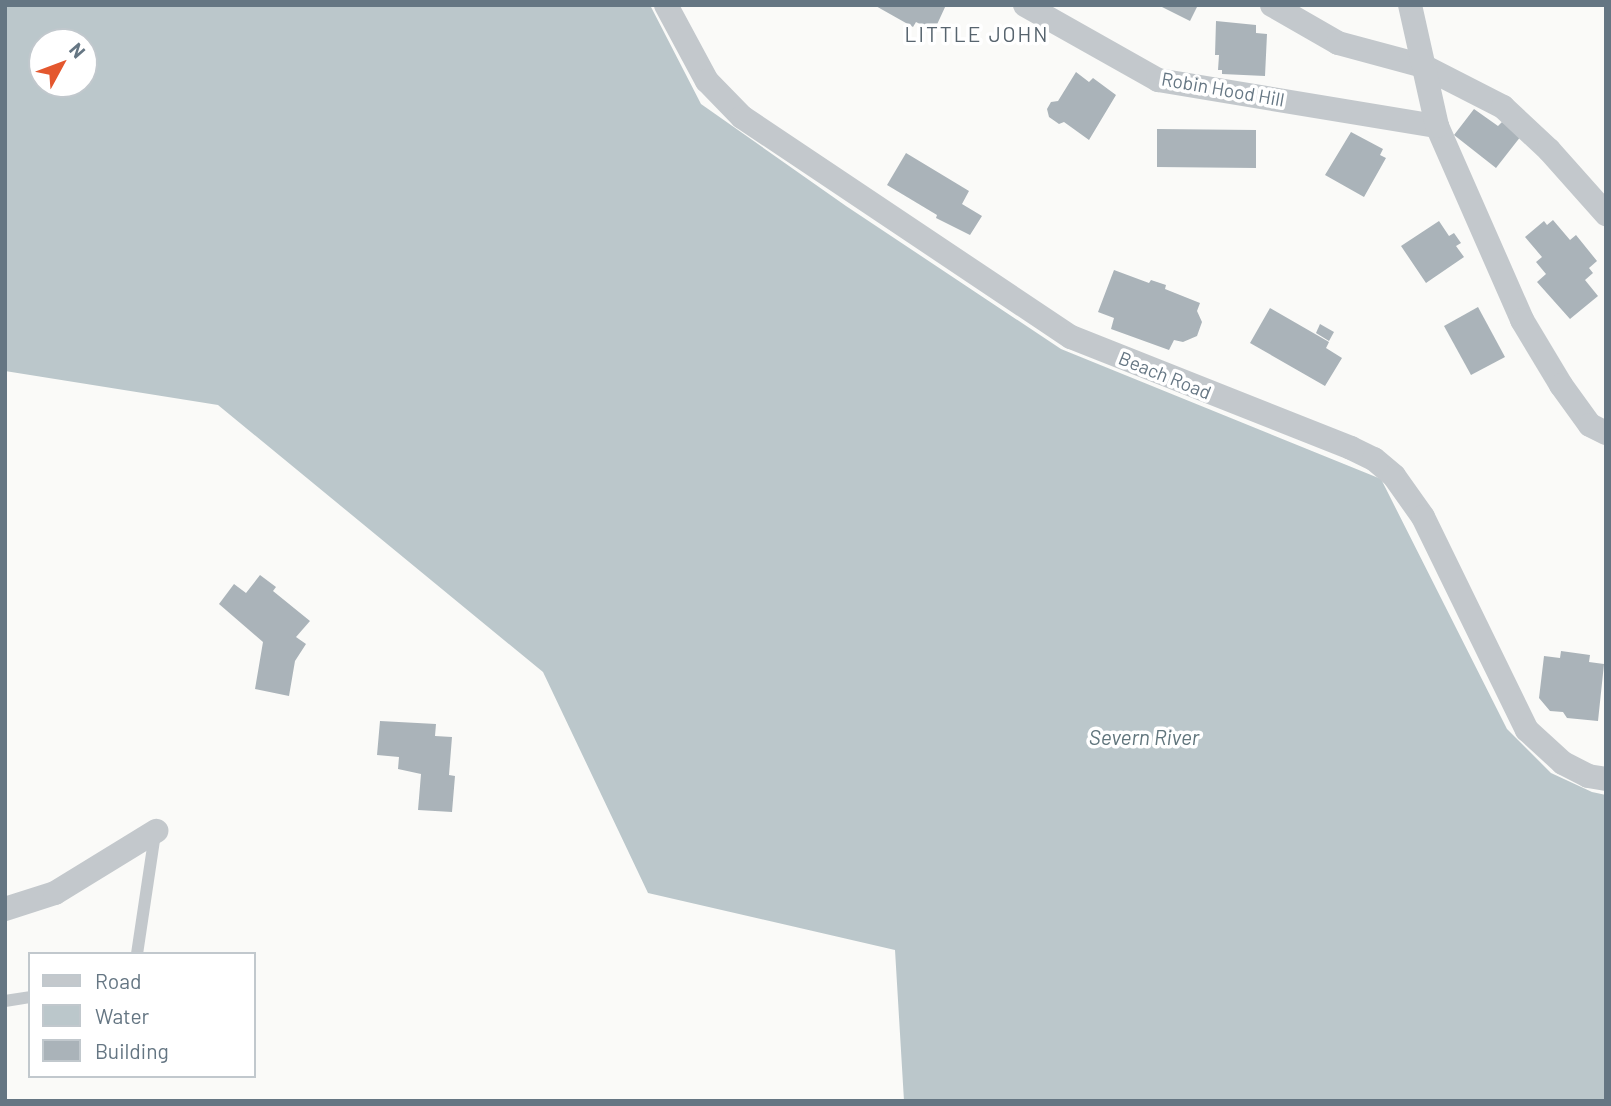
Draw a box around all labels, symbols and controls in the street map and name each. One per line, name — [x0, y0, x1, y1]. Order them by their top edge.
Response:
district label: LITTLE JOHN — [906, 21, 1048, 47]
north arrow — [28, 28, 98, 98]
text: N — [65, 38, 91, 63]
street label: Robin Hood Hill — [1160, 67, 1286, 111]
street label: Beach Road — [1115, 346, 1215, 404]
water label: Severn River — [1089, 724, 1199, 750]
legend — [28, 952, 256, 1078]
text: Road — [95, 968, 141, 993]
text: Water — [95, 1003, 149, 1028]
text: Building — [95, 1038, 169, 1063]

